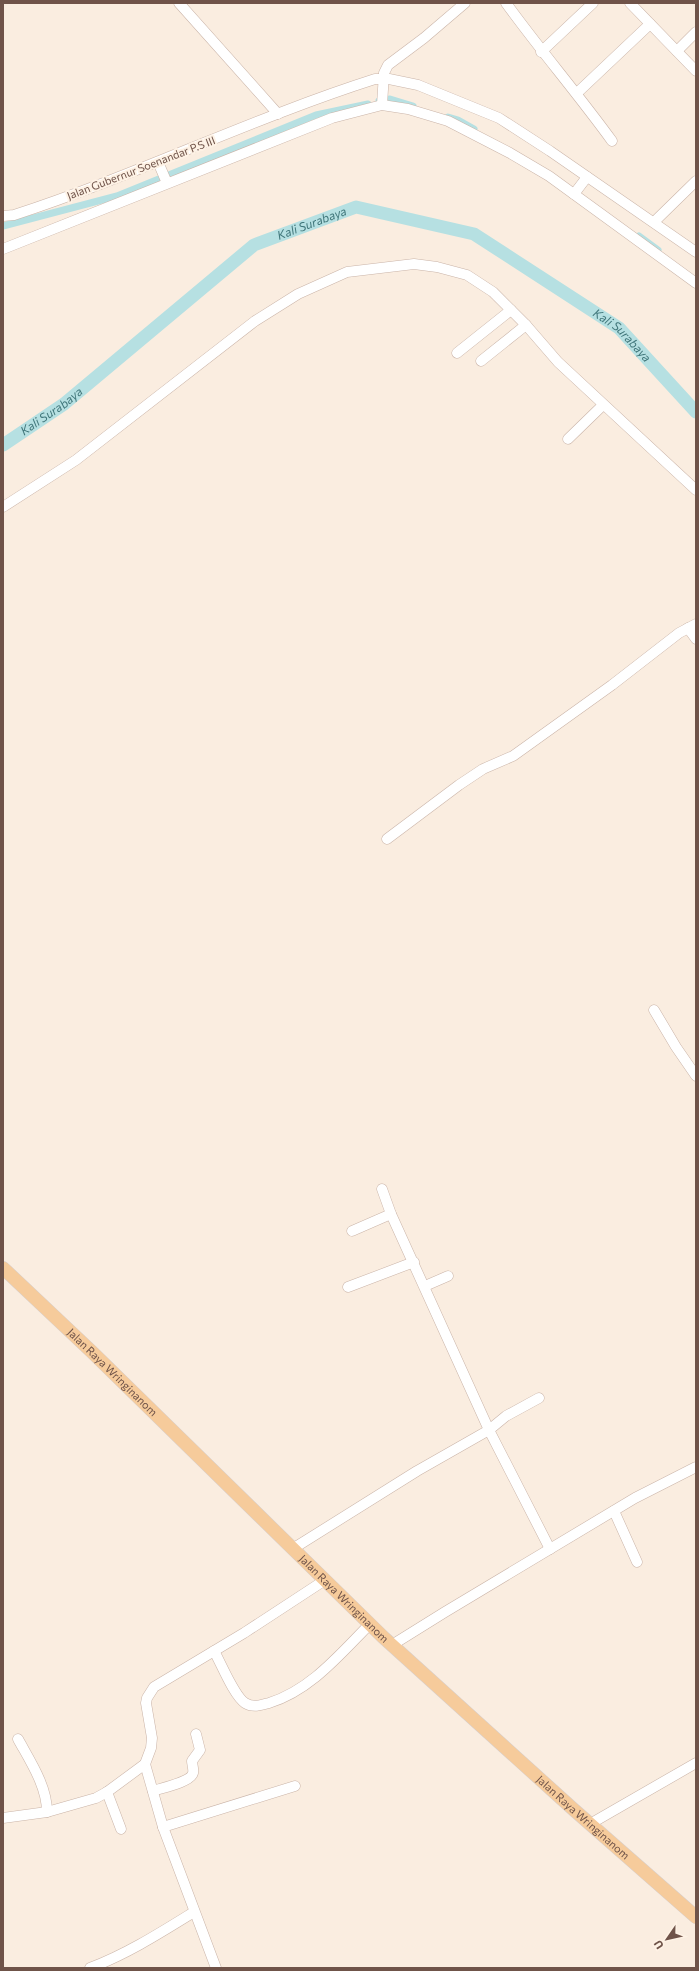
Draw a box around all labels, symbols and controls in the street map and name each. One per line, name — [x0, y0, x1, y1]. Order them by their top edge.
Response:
street label: Jalan Gubernur Soenandar P.S III — [65, 133, 217, 203]
water label: Kali Surabaya — [275, 203, 348, 242]
water label: Kali Surabaya — [591, 305, 654, 364]
water label: Kali Surabaya — [17, 384, 85, 437]
street label: Jalan Raya Wringinanom — [64, 1325, 160, 1418]
street label: Jalan Raya Wringinanom — [296, 1552, 392, 1645]
street label: Jalan Raya Wringinanom — [533, 1772, 632, 1862]
north arrow — [647, 1919, 687, 1959]
text: U — [651, 1938, 666, 1952]

